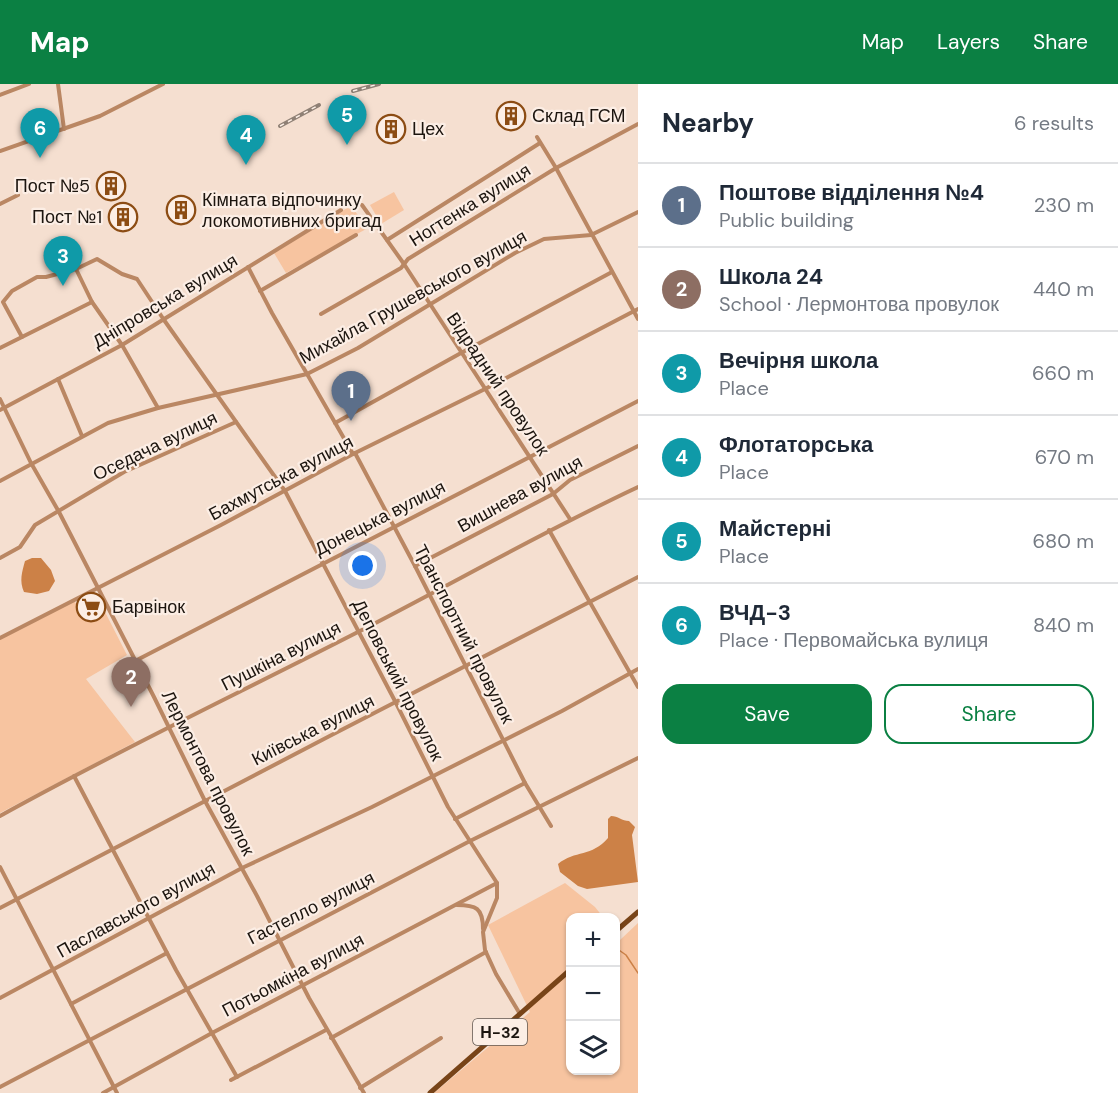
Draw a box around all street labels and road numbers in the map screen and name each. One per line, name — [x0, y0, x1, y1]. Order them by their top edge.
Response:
street label: Ногтенка вулиця — [405, 158, 535, 252]
street label: Михайла Грушевського вулиця — [295, 224, 531, 370]
street label: Дніпровська вулиця — [88, 248, 242, 354]
street label: Відрадний провулок — [441, 308, 555, 460]
street label: Оседача вулиця — [89, 406, 221, 486]
street label: Бахмутська вулиця — [205, 430, 357, 526]
street label: Вишнева вулиця — [453, 450, 587, 538]
street label: Донецька вулиця — [311, 475, 449, 561]
street label: Транспортний провулок — [408, 541, 520, 728]
street label: Деповський провулок — [347, 595, 449, 765]
street label: Пушкіна вулиця — [217, 615, 345, 697]
street label: Лермонтова провулок — [156, 686, 260, 860]
street label: Київська вулиця — [248, 689, 378, 771]
street label: Паславського вулиця — [52, 856, 220, 964]
street label: Гастелло вулиця — [243, 866, 379, 950]
street label: Потьомкіна вулиця — [218, 927, 368, 1023]
road number: Н-32 — [473, 1019, 527, 1045]

